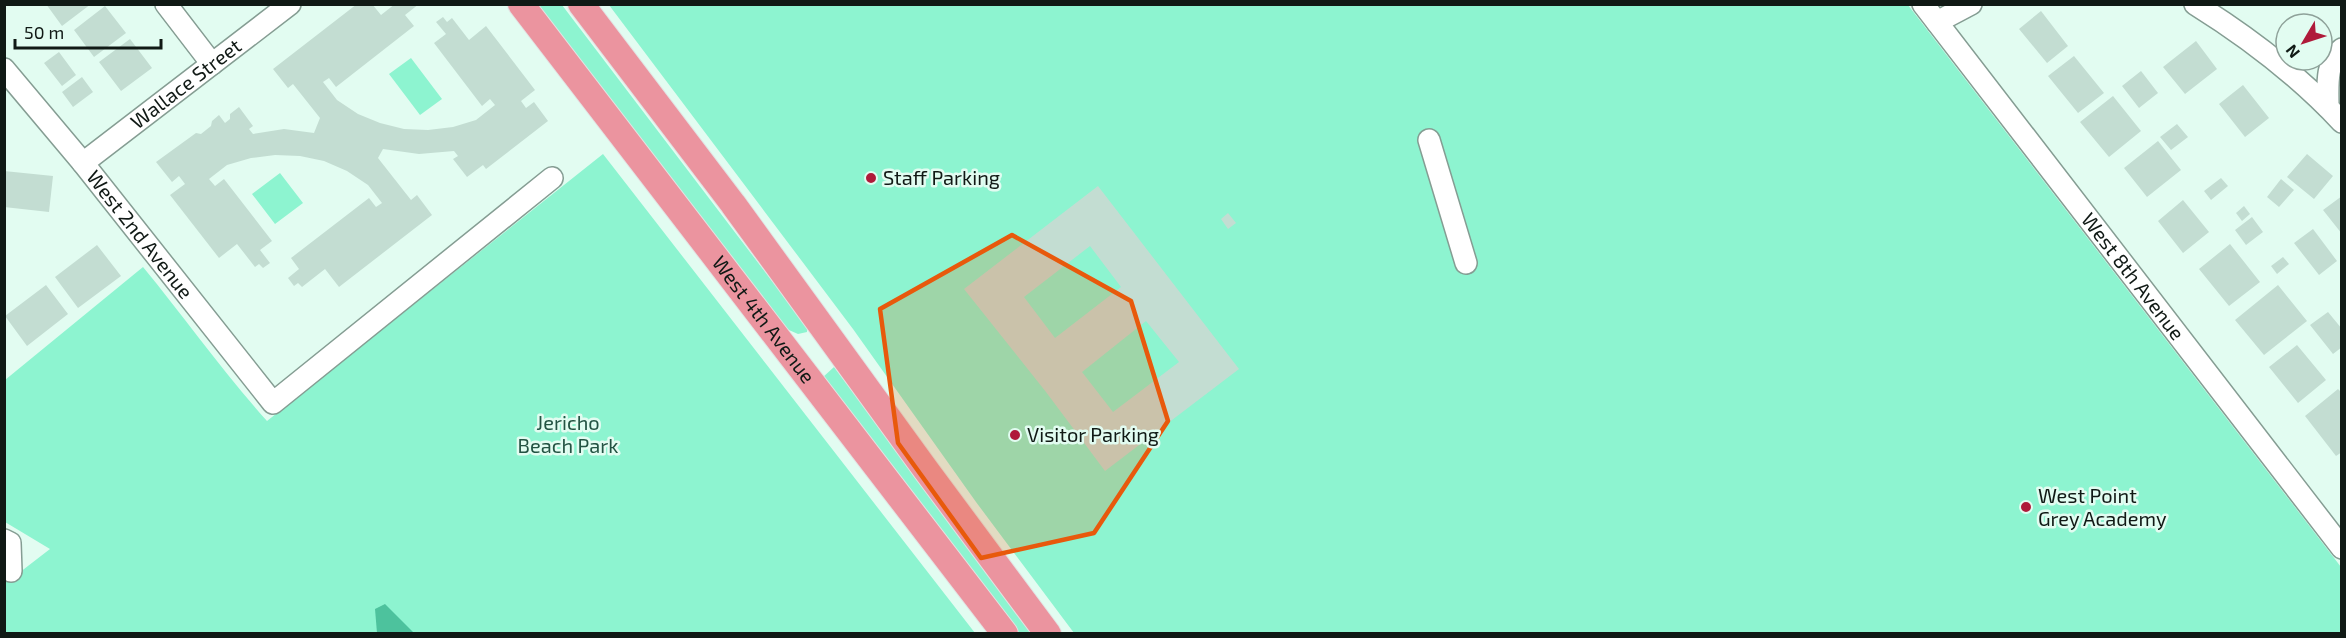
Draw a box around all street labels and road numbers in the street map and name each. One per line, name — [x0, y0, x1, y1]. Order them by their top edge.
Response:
street label: Wallace Street — [125, 33, 246, 133]
street label: West 2nd Avenue — [82, 165, 199, 303]
street label: West 8th Avenue — [2077, 208, 2190, 344]
street label: West 4th Avenue — [708, 251, 821, 387]

